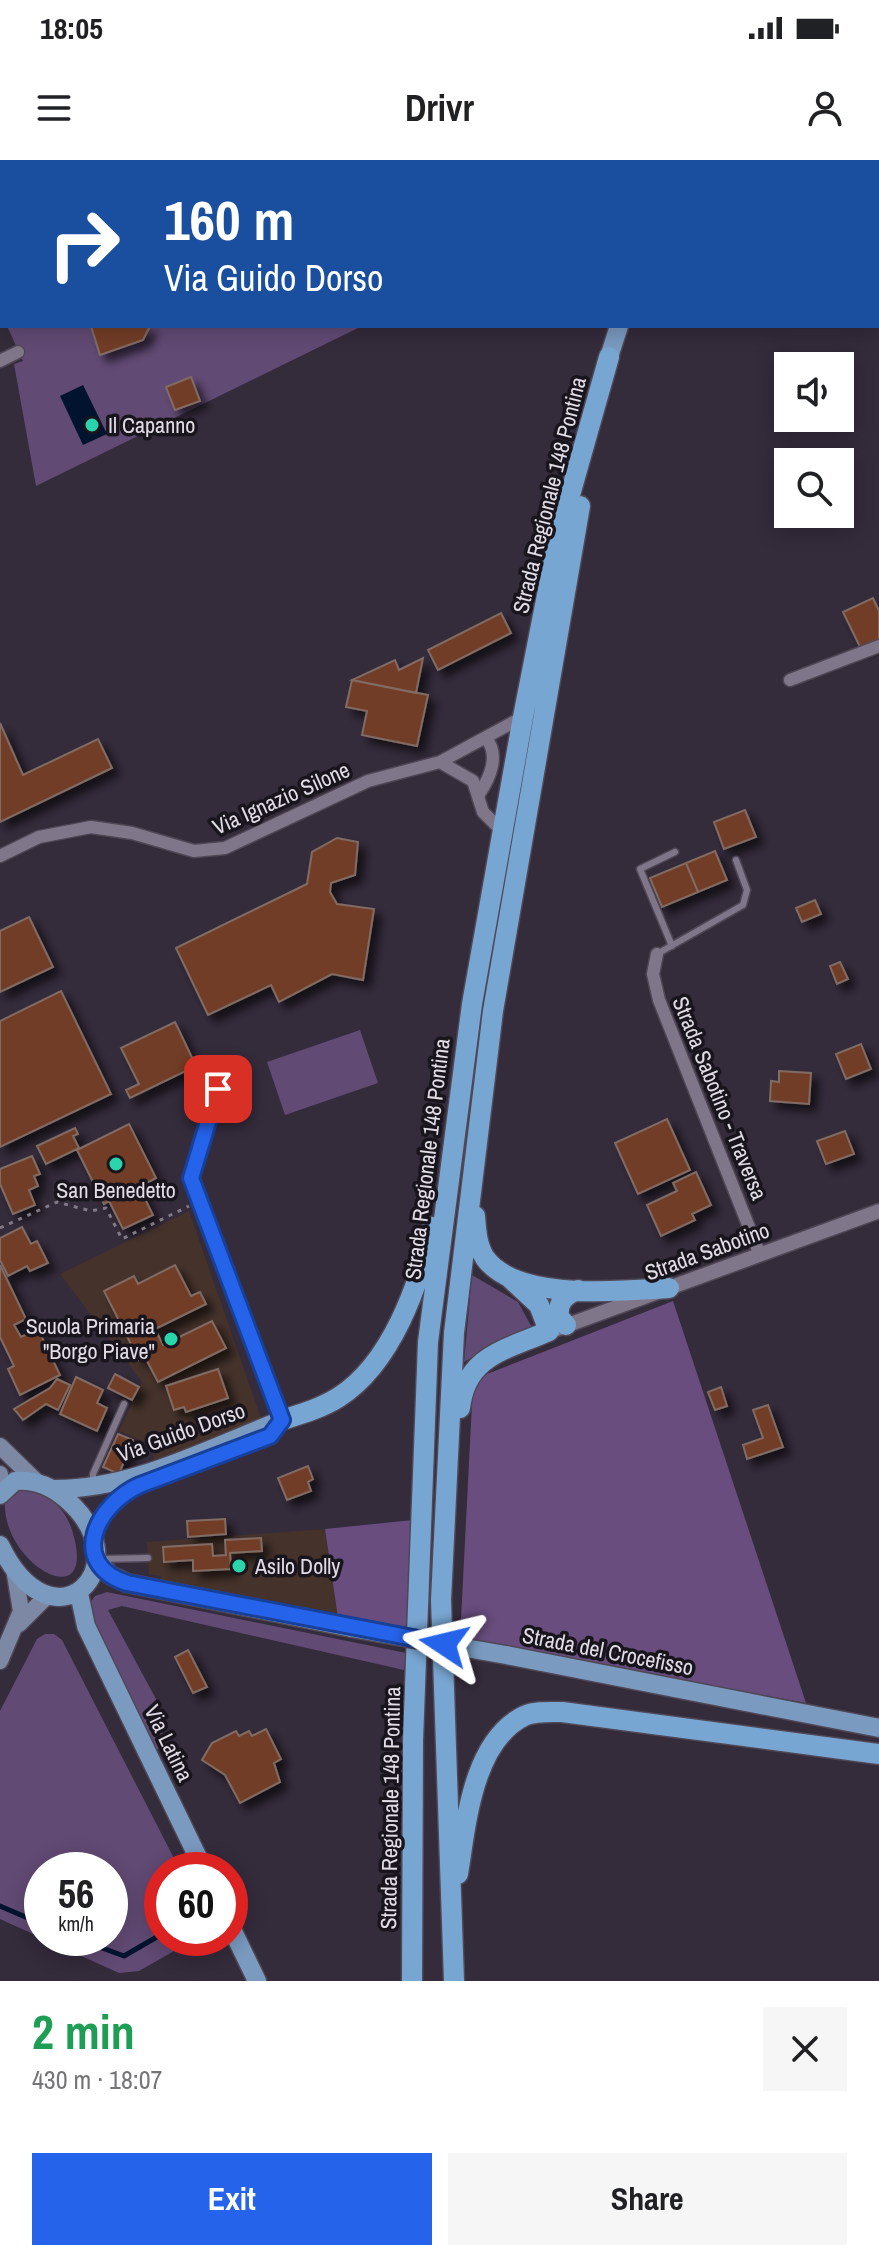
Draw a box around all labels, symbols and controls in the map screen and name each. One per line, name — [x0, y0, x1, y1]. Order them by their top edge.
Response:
text: 18:05 — [40, 8, 103, 48]
text: Drivr — [405, 84, 474, 132]
icon: menu — [32, 86, 76, 130]
icon: person — [803, 86, 847, 130]
text: 160 m — [164, 182, 294, 257]
icon: right — [32, 192, 136, 296]
text: Via Guido Dorso — [164, 254, 383, 302]
map controls — [774, 352, 854, 528]
button: sound — [774, 352, 854, 432]
street label: Strada Regionale 148 Pontina — [505, 374, 593, 616]
place label: Il Capanno — [108, 410, 195, 440]
marker: Il Capanno — [83, 416, 101, 434]
button: search — [774, 448, 854, 528]
street label: Via Ignazio Silone — [208, 754, 354, 842]
street label: Strada Sabotino - Traversa — [666, 992, 774, 1204]
street label: Strada Regionale 148 Pontina — [397, 1037, 457, 1281]
pin — [184, 1055, 252, 1123]
icon: arrive — [196, 1067, 240, 1111]
marker: San Benedetto — [107, 1155, 125, 1173]
place label: San Benedetto — [56, 1175, 176, 1205]
street label: Strada Sabotino — [641, 1215, 773, 1287]
place label: Scuola Primaria "Borgo Piave" — [26, 1311, 155, 1366]
marker: Scuola Primaria "Borgo Piave" — [162, 1330, 180, 1348]
street label: Via Guido Dorso — [113, 1395, 249, 1469]
place label: Asilo Dolly — [254, 1551, 340, 1581]
marker: Asilo Dolly — [230, 1557, 248, 1575]
position arrow — [402, 1602, 486, 1686]
street label: Strada del Crocefisso — [520, 1620, 696, 1682]
street label: Strada Regionale 148 Pontina — [373, 1686, 407, 1930]
street label: Via Latina — [138, 1700, 200, 1786]
speed limit sign: 60 — [144, 1852, 248, 1956]
text: 56 — [58, 1867, 94, 1920]
text: km/h — [58, 1910, 94, 1937]
text: 2 min — [32, 1999, 135, 2064]
button: close — [763, 2007, 847, 2091]
text: 430 m · 18:07 — [32, 2062, 162, 2097]
button: Exit — [32, 2153, 432, 2245]
button: Share — [448, 2153, 847, 2245]

